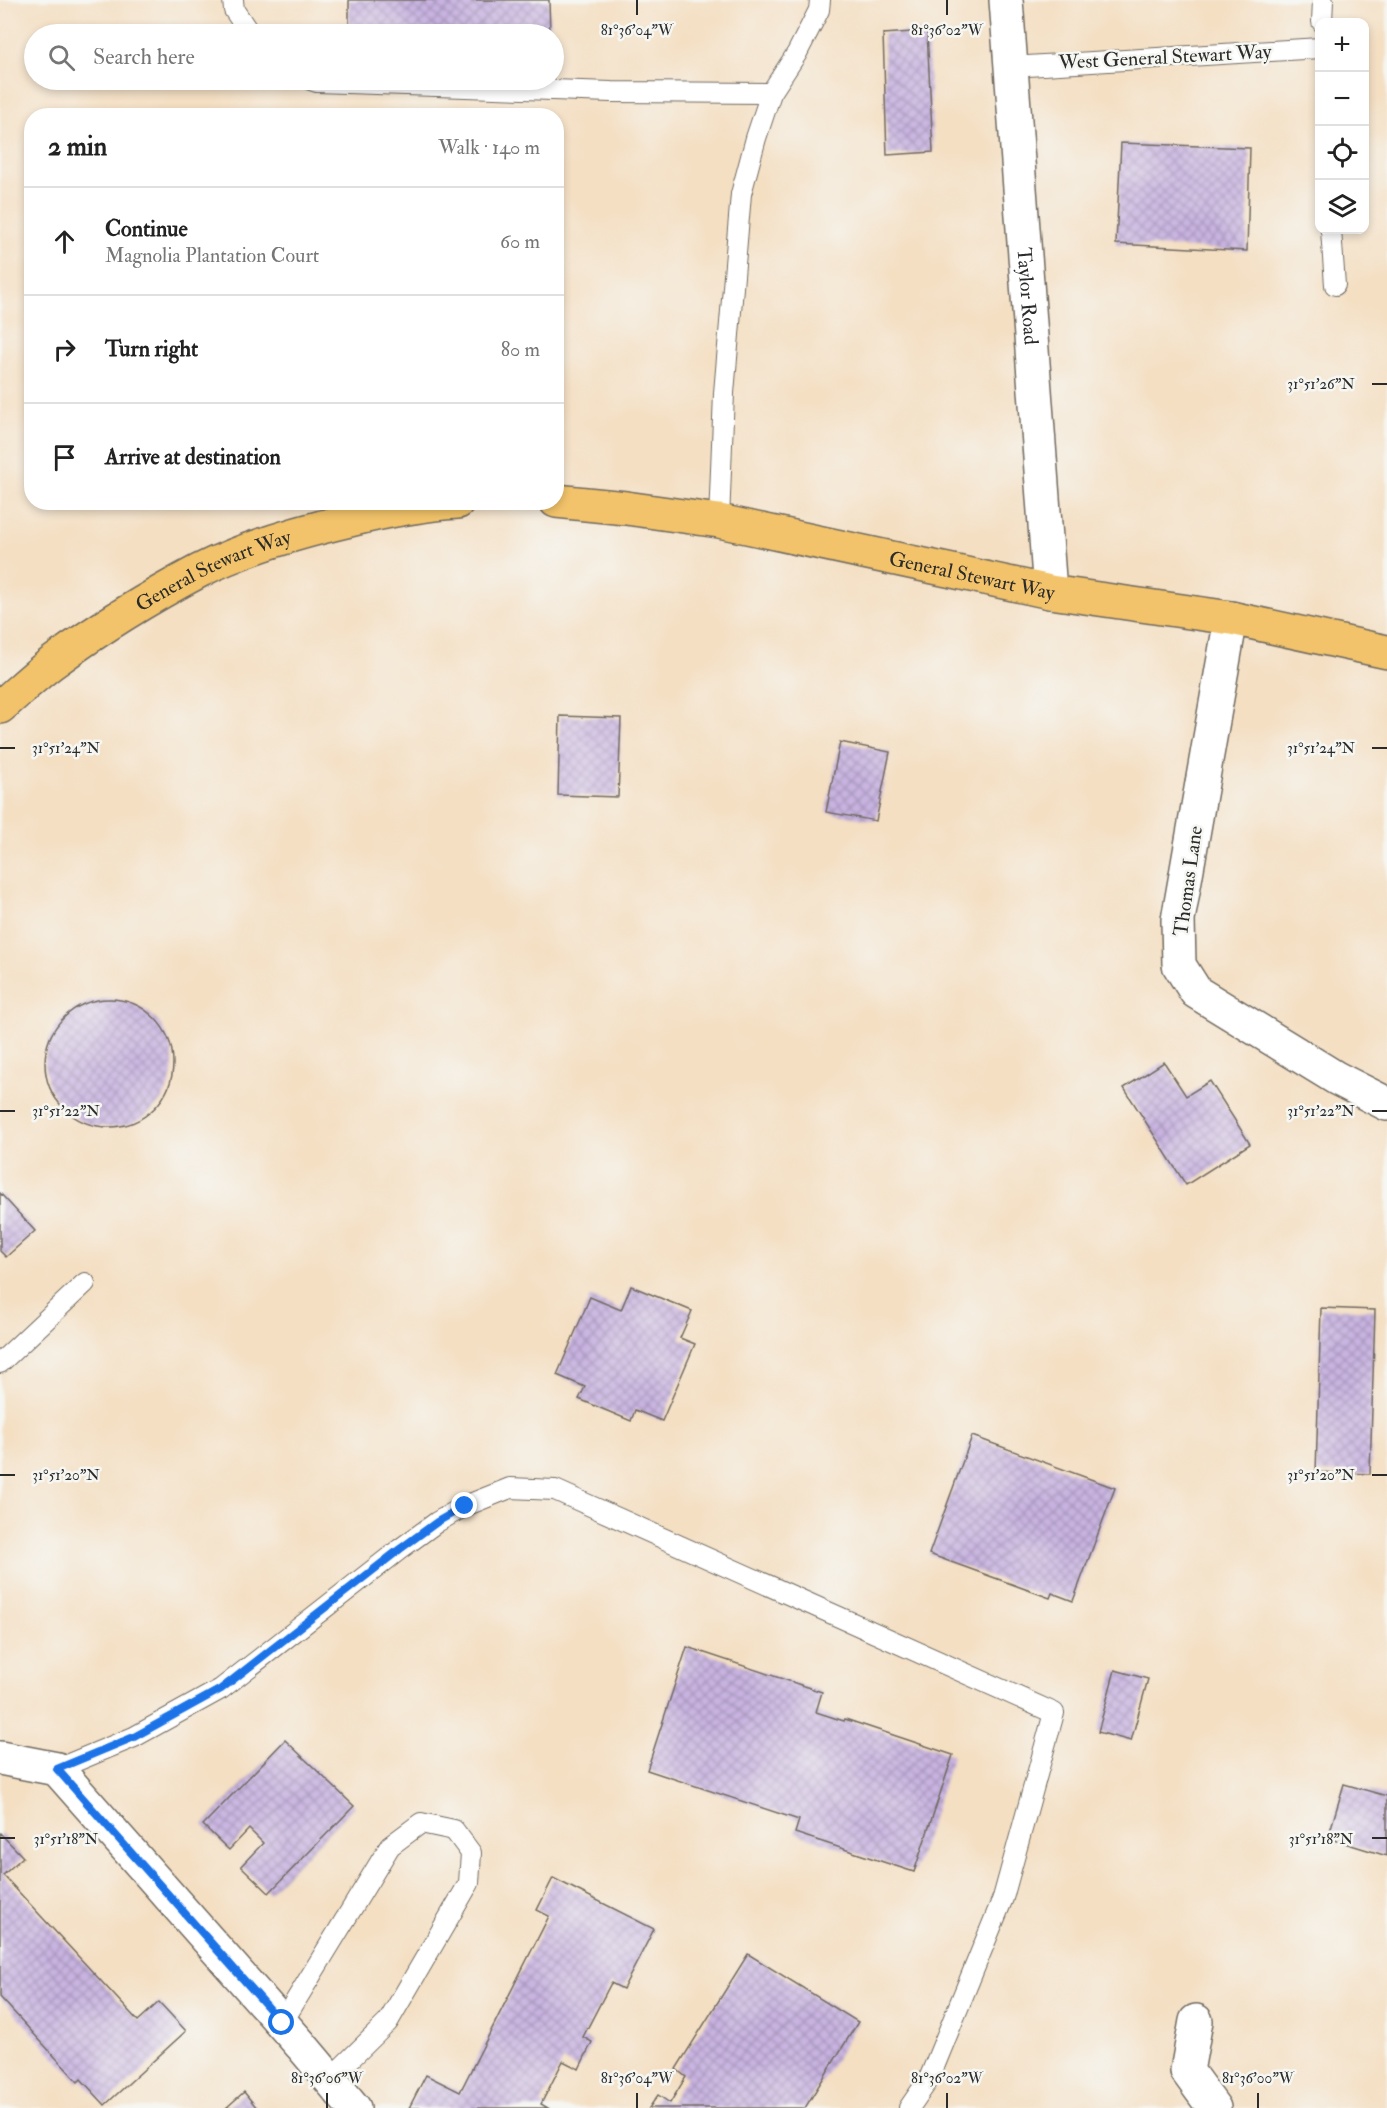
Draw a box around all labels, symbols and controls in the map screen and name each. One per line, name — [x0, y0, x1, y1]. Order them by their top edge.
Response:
map controls — [1315, 18, 1369, 234]
button: + — [1315, 18, 1369, 72]
text: 81°36'04"W — [601, 21, 674, 40]
text: 81°36'02"W — [911, 21, 984, 40]
search box — [24, 24, 564, 90]
street label: West General Stewart Way — [1057, 39, 1273, 75]
icon: search — [45, 41, 78, 74]
text: Search here — [93, 43, 195, 71]
button: − — [1315, 72, 1369, 126]
button: locate — [1315, 126, 1369, 180]
text: 2 min — [48, 131, 107, 163]
text: Walk · 140 m — [438, 135, 540, 160]
button: layers — [1315, 180, 1369, 234]
text: Continue — [105, 215, 188, 243]
icon: ahead — [48, 225, 81, 258]
text: 60 m — [500, 229, 540, 254]
text: Magnolia Plantation Court — [105, 243, 319, 268]
street label: Taylor Road — [1012, 247, 1044, 346]
icon: right — [48, 333, 81, 366]
text: Turn right — [105, 335, 198, 363]
text: 80 m — [501, 337, 540, 362]
text: 31°51'26"N — [1287, 375, 1355, 394]
icon: arrive — [48, 441, 81, 474]
text: Arrive at destination — [105, 443, 281, 471]
street label: General Stewart Way — [131, 523, 295, 617]
street label: General Stewart Way — [887, 545, 1058, 605]
text: 31°51'24"N — [32, 739, 100, 758]
text: 31°51'24"N — [1287, 739, 1355, 758]
street label: Thomas Lane — [1168, 824, 1208, 938]
text: 31°51'22"N — [32, 1102, 100, 1121]
text: 31°51'22"N — [1287, 1102, 1355, 1121]
text: 31°51'20"N — [32, 1466, 100, 1485]
text: 31°51'20"N — [1287, 1466, 1355, 1485]
route end — [451, 1492, 477, 1518]
text: 31°51'18"N — [34, 1830, 99, 1849]
text: 31°51'18"N — [1289, 1830, 1354, 1849]
route start — [268, 2009, 294, 2035]
text: 81°36'06"W — [291, 2069, 364, 2088]
text: 81°36'04"W — [601, 2069, 674, 2088]
text: 81°36'02"W — [911, 2069, 984, 2088]
text: 81°36'00"W — [1222, 2069, 1295, 2088]

